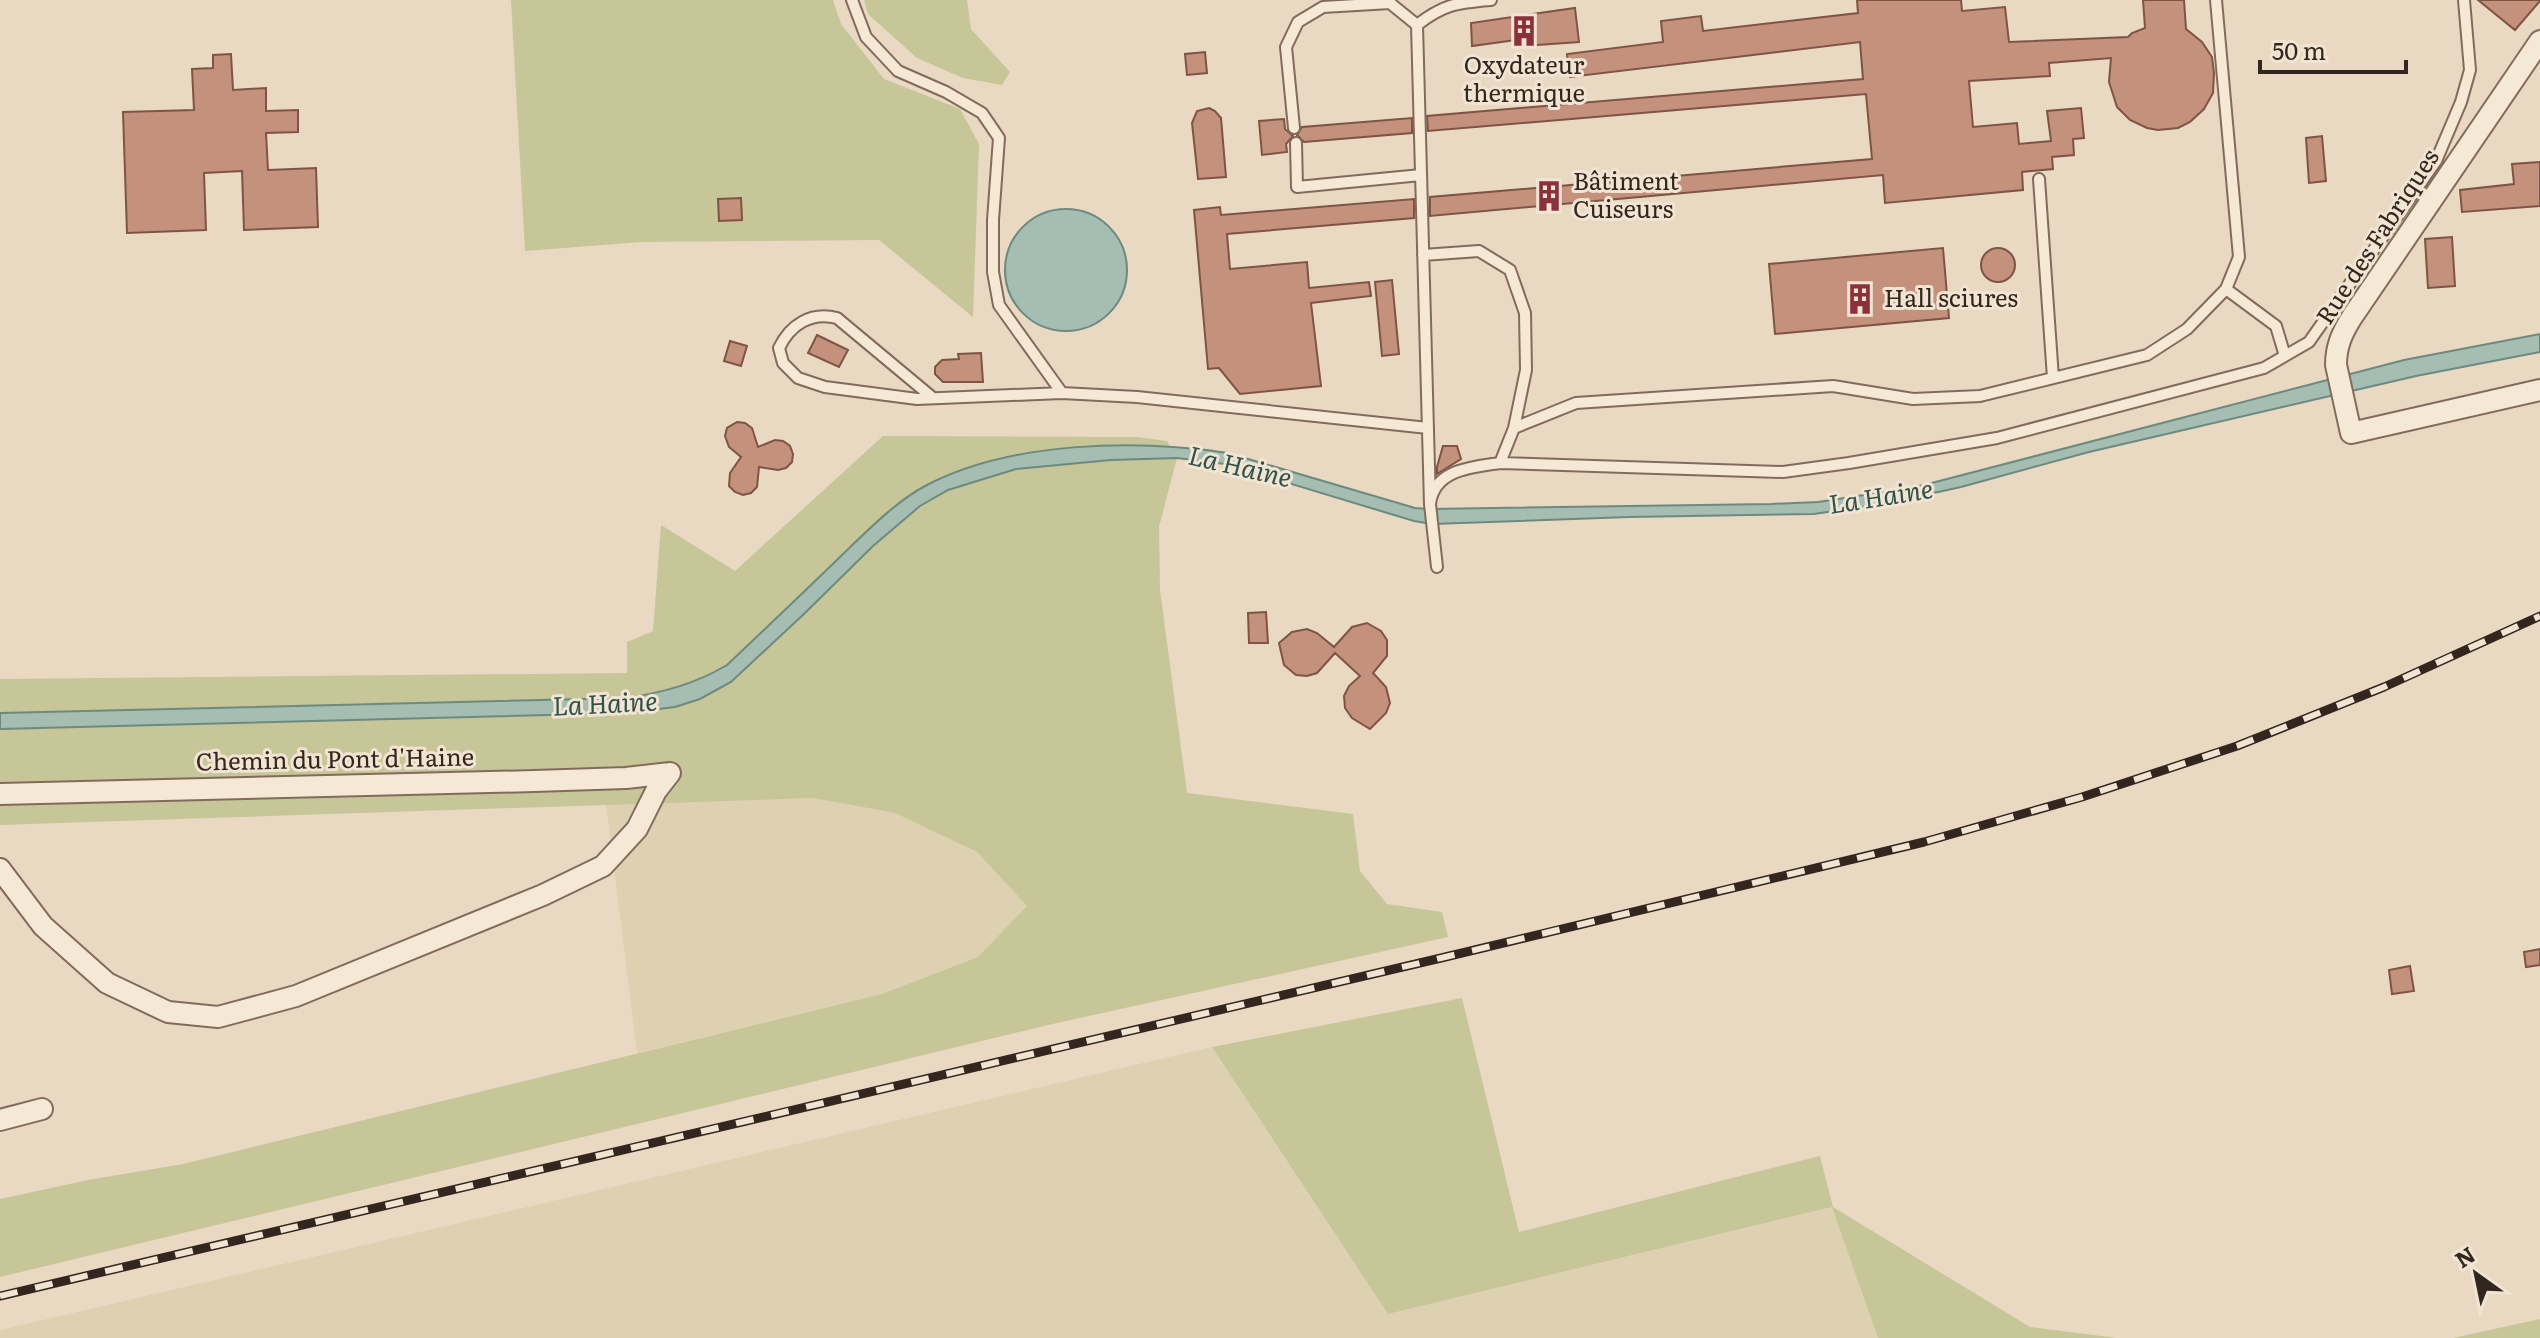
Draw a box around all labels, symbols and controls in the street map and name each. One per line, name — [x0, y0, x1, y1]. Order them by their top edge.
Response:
building icon: Oxydateur thermique — [1507, 14, 1541, 48]
scale bar — [2260, 24, 2406, 74]
text: 50 m — [2272, 32, 2326, 67]
place label: Oxydateur thermique — [1463, 46, 1585, 109]
street label: Rue des Fabriques — [2306, 141, 2446, 330]
place label: Bâtiment Cuiseurs — [1573, 162, 1679, 225]
building icon: Bâtiment Cuiseurs — [1532, 179, 1566, 213]
place label: Hall sciures — [1884, 279, 2018, 314]
building icon: Hall sciures — [1843, 282, 1877, 316]
water label: La Haine — [1185, 434, 1296, 495]
water label: La Haine — [1826, 467, 1936, 522]
water label: La Haine — [551, 679, 658, 724]
street label: Chemin du Pont d'Haine — [196, 738, 474, 777]
north arrow — [2436, 1234, 2516, 1314]
text: N — [2448, 1237, 2481, 1275]

